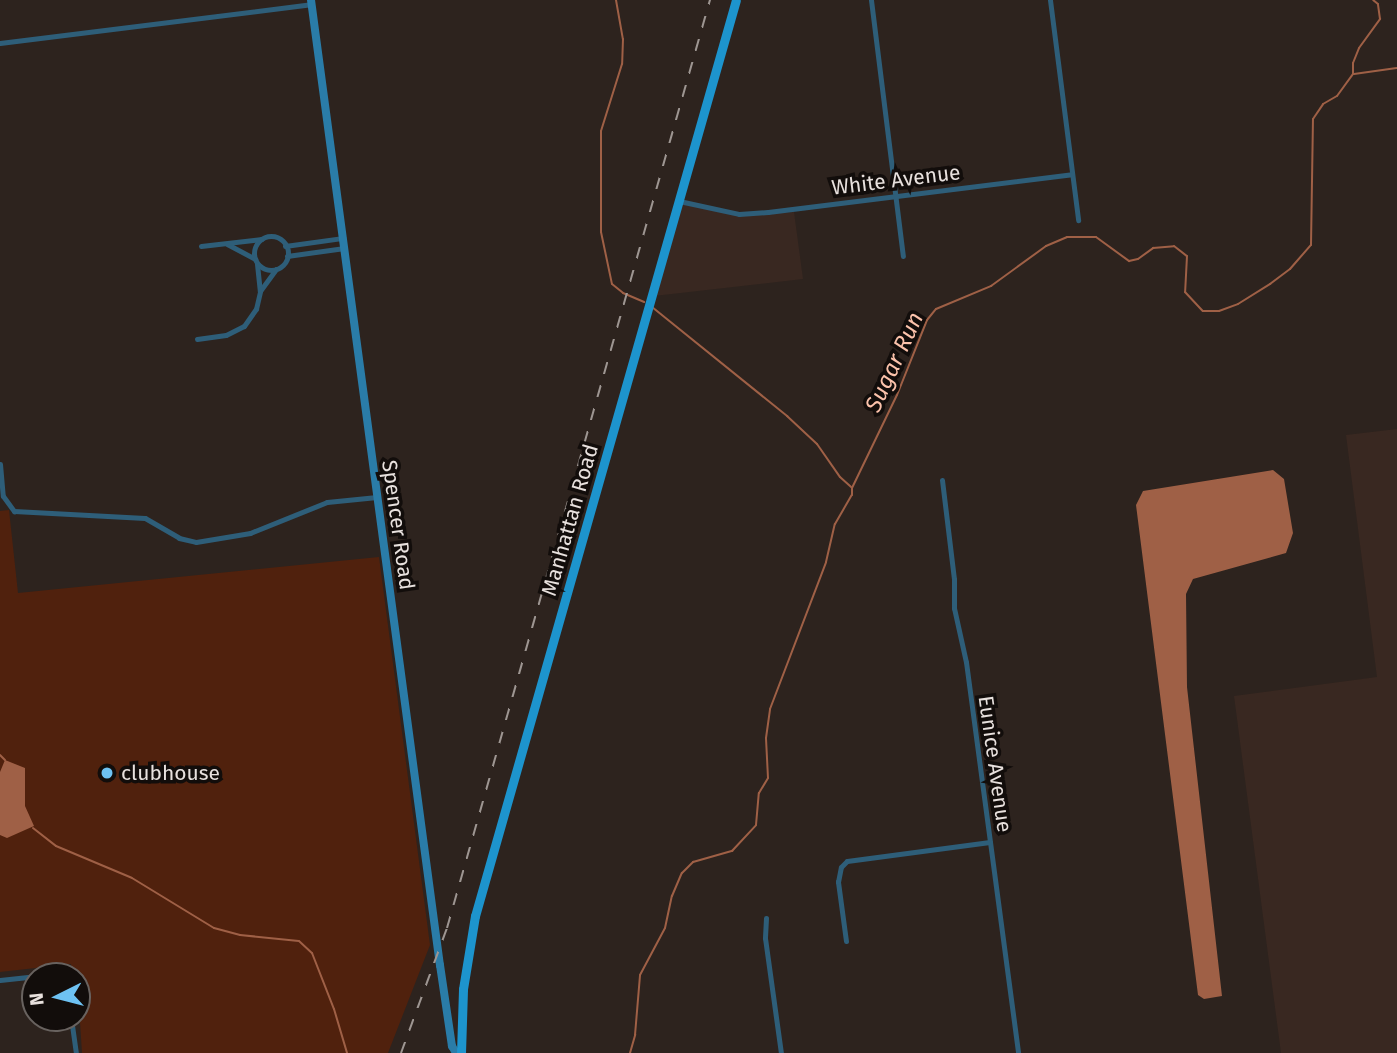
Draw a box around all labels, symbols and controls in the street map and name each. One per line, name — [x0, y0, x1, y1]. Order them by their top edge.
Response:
street label: White Avenue — [830, 160, 962, 200]
water label: Sugar Run — [859, 308, 929, 416]
street label: Manhattan Road — [536, 441, 604, 599]
street label: Spencer Road — [376, 458, 420, 592]
street label: Eunice Avenue — [973, 694, 1017, 834]
place label: clubhouse — [121, 760, 220, 786]
marker: clubhouse — [99, 765, 115, 781]
north arrow — [21, 962, 91, 1032]
text: N — [25, 992, 49, 1007]

